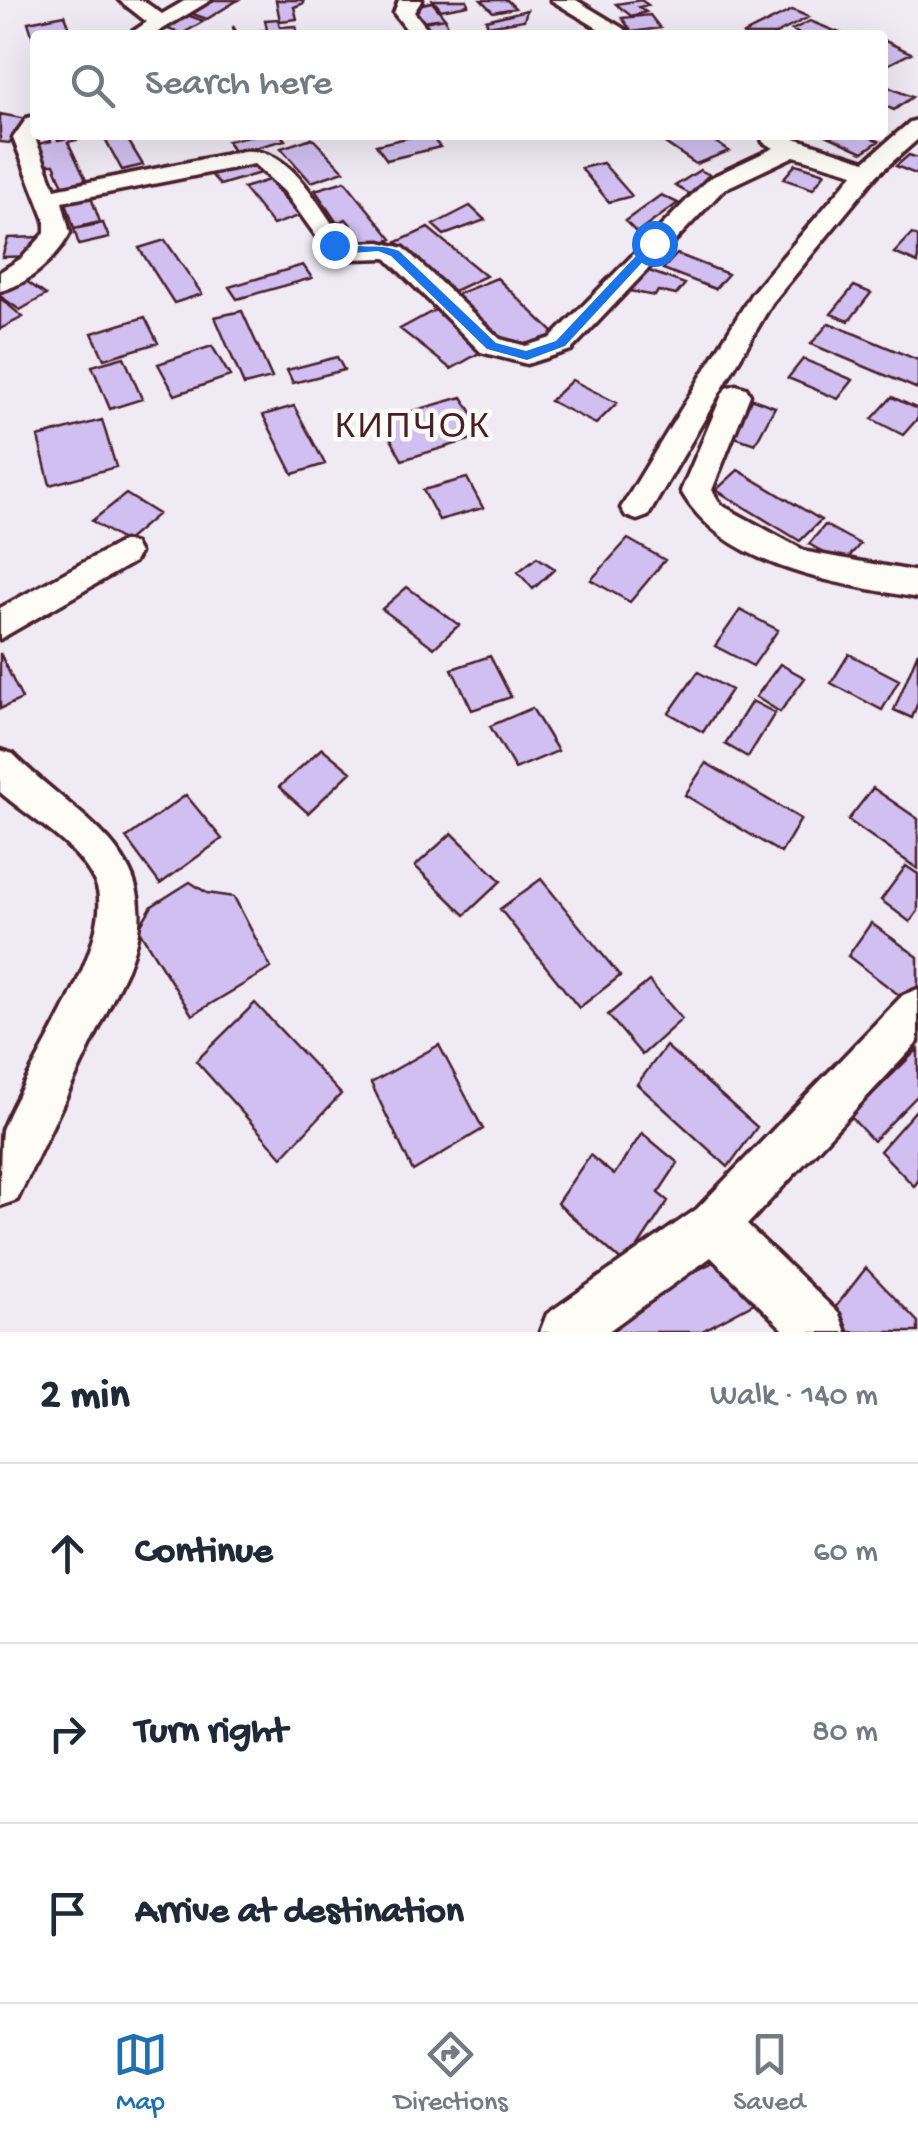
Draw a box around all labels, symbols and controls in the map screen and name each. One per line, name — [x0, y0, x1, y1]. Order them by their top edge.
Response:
search box — [30, 30, 888, 140]
icon: search — [65, 58, 120, 113]
text: Search here — [145, 63, 332, 107]
route start — [632, 221, 678, 267]
route end — [312, 223, 358, 269]
district label: КИПЧОК — [335, 410, 491, 451]
text: 2 min — [40, 1373, 129, 1422]
text: Walk · 140 m — [710, 1378, 878, 1416]
icon: ahead — [40, 1526, 95, 1581]
text: Continue — [135, 1531, 273, 1575]
text: 60 m — [813, 1534, 878, 1572]
icon: right — [40, 1706, 95, 1761]
text: Turn right — [135, 1711, 287, 1755]
text: 80 m — [812, 1714, 878, 1752]
icon: arrive — [40, 1886, 95, 1941]
text: Arrive at destination — [135, 1891, 464, 1935]
tab: Map — [113, 2027, 168, 2120]
tab: Directions — [394, 2027, 508, 2120]
tab: Saved — [733, 2027, 805, 2120]

